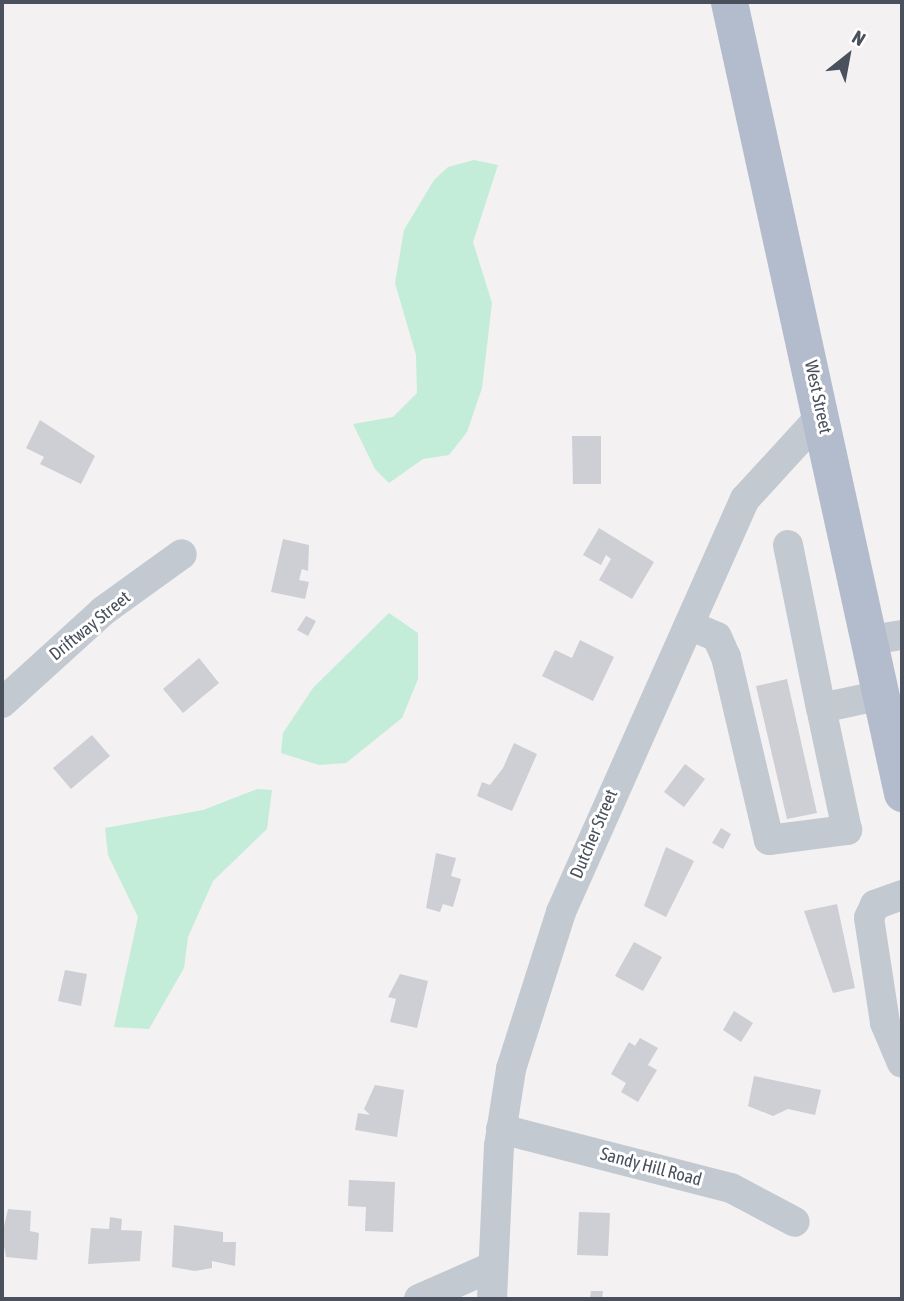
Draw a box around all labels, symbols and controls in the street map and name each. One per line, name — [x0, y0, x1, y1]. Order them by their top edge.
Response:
north arrow — [813, 21, 883, 91]
text: N — [848, 26, 869, 50]
street label: West Street — [800, 358, 836, 436]
street label: Driftway Street — [45, 587, 135, 665]
street label: Dutcher Street — [566, 786, 622, 882]
street label: Sandy Hill Road — [598, 1143, 704, 1191]

